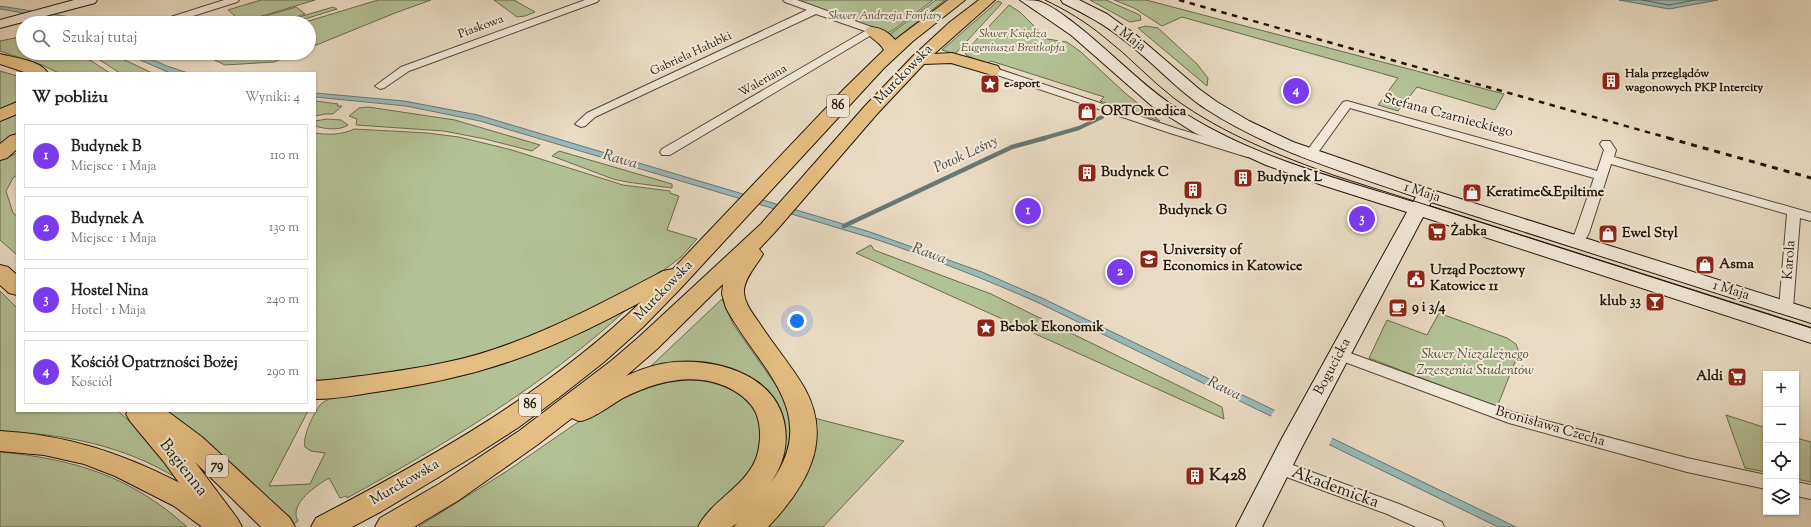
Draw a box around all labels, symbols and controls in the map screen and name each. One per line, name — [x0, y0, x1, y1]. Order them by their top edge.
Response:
park label: Skwer Andrzeja Fonfary — [828, 7, 942, 25]
street label: Piaskowa — [456, 10, 507, 44]
search box — [16, 16, 316, 60]
street label: 1 Maja — [1108, 19, 1150, 58]
park label: Skwer Księdza Eugeniusza Breitkopfa — [961, 25, 1065, 57]
icon: search — [30, 27, 52, 49]
street label: Gabriela Hałubki — [647, 27, 735, 81]
text: Szukaj tutaj — [62, 28, 137, 49]
street label: Murckowska — [870, 40, 938, 110]
street label: Waleriana — [736, 60, 791, 102]
place label: Hala przeglądów wagonowych PKP Intercity — [1624, 65, 1763, 97]
building icon: Hala przeglądów wagonowych PKP Intercity — [1600, 70, 1622, 92]
place icon: e-sport — [979, 73, 1001, 95]
place label: e-sport — [1004, 75, 1041, 93]
pin: 4 — [1283, 76, 1309, 106]
text: W pobliżu — [32, 86, 108, 110]
text: Wyniki: 4 — [245, 89, 300, 107]
street label: Stefana Czarnieckiego — [1381, 89, 1516, 143]
road number: 86 — [827, 95, 849, 117]
shop icon: ORTOmedica — [1076, 101, 1098, 123]
place label: ORTOmedica — [1101, 102, 1187, 122]
water label: Potok Leśny — [931, 131, 1001, 179]
text: Budynek B — [71, 137, 141, 158]
water label: Rawa — [600, 145, 640, 175]
text: 1 — [44, 147, 48, 165]
text: 110 m — [270, 147, 299, 165]
text: Miejsce · 1 Maja — [71, 158, 157, 176]
building icon: Budynek C — [1076, 162, 1098, 184]
place label: Budynek C — [1101, 163, 1169, 183]
building icon: Budynek L — [1232, 167, 1254, 189]
place label: Budynek L — [1257, 168, 1323, 188]
street label: 1 Maja — [1401, 178, 1443, 208]
building icon: Budynek G — [1182, 179, 1204, 201]
shop icon: Keratime&Epiltime — [1461, 182, 1483, 204]
place label: Keratime&Epiltime — [1486, 183, 1605, 203]
pin: 1 — [1015, 196, 1041, 226]
place label: Budynek G — [1159, 201, 1228, 221]
pin: 3 — [1349, 204, 1375, 234]
text: Budynek A — [71, 209, 144, 230]
text: 2 — [43, 219, 49, 237]
text: 130 m — [269, 219, 299, 237]
supermarket icon: Żabka — [1426, 221, 1448, 243]
place label: Żabka — [1451, 222, 1487, 242]
shop icon: Ewel Styl — [1597, 223, 1619, 245]
place label: Ewel Styl — [1622, 224, 1678, 244]
text: Miejsce · 1 Maja — [71, 230, 157, 248]
water label: Rawa — [909, 238, 949, 270]
street label: Karola — [1779, 239, 1801, 280]
place label: University of Economics in Katowice — [1163, 241, 1303, 277]
school or university icon: University of Economics in Katowice — [1138, 248, 1160, 270]
shop icon: Asma — [1694, 254, 1716, 276]
place label: Asma — [1719, 255, 1754, 275]
street label: Murckowska — [630, 256, 698, 326]
pin: 2 — [1107, 257, 1133, 287]
place label: Urząd Pocztowy Katowice 11 — [1430, 261, 1525, 297]
public building icon: Urząd Pocztowy Katowice 11 — [1405, 268, 1427, 290]
street label: 1 Maja — [1710, 276, 1752, 306]
text: Hostel Nina — [71, 281, 148, 302]
text: 3 — [43, 291, 49, 309]
text: 240 m — [266, 291, 299, 309]
bar icon: klub 33 — [1644, 291, 1666, 313]
place label: klub 33 — [1599, 292, 1641, 312]
cafe icon: 9 i 3/4 — [1387, 297, 1409, 319]
place label: 9 i 3/4 — [1412, 298, 1446, 318]
text: Hotel · 1 Maja — [71, 302, 146, 320]
your location — [787, 311, 807, 331]
place icon: Bebok Ekonomik — [975, 317, 997, 339]
place label: Bebok Ekonomik — [1000, 318, 1104, 338]
street label: Bogucicka — [1310, 334, 1357, 399]
park label: Skwer Niezależnego Zrzeszenia Studentów — [1416, 345, 1534, 381]
text: Kościół Opatrzności Bożej — [71, 353, 238, 374]
text: 4 — [43, 363, 49, 381]
text: 290 m — [266, 363, 299, 381]
supermarket icon: Aldi — [1726, 366, 1748, 388]
place label: Aldi — [1696, 367, 1723, 387]
map controls — [1763, 371, 1799, 515]
button: + — [1763, 371, 1799, 407]
water label: Rawa — [1204, 372, 1245, 406]
text: Kościół — [71, 374, 112, 392]
road number: 86 — [519, 394, 541, 416]
street label: Bronisława Czecha — [1493, 402, 1608, 452]
button: − — [1763, 407, 1799, 443]
street label: Bagienna — [153, 434, 213, 502]
button: locate — [1763, 443, 1799, 479]
road number: 79 — [206, 455, 228, 477]
street label: Murckowska — [367, 455, 444, 511]
street label: Akademicka — [1288, 461, 1382, 515]
place label: K428 — [1209, 464, 1247, 488]
building icon: K428 — [1184, 465, 1206, 487]
button: layers — [1763, 479, 1799, 515]

